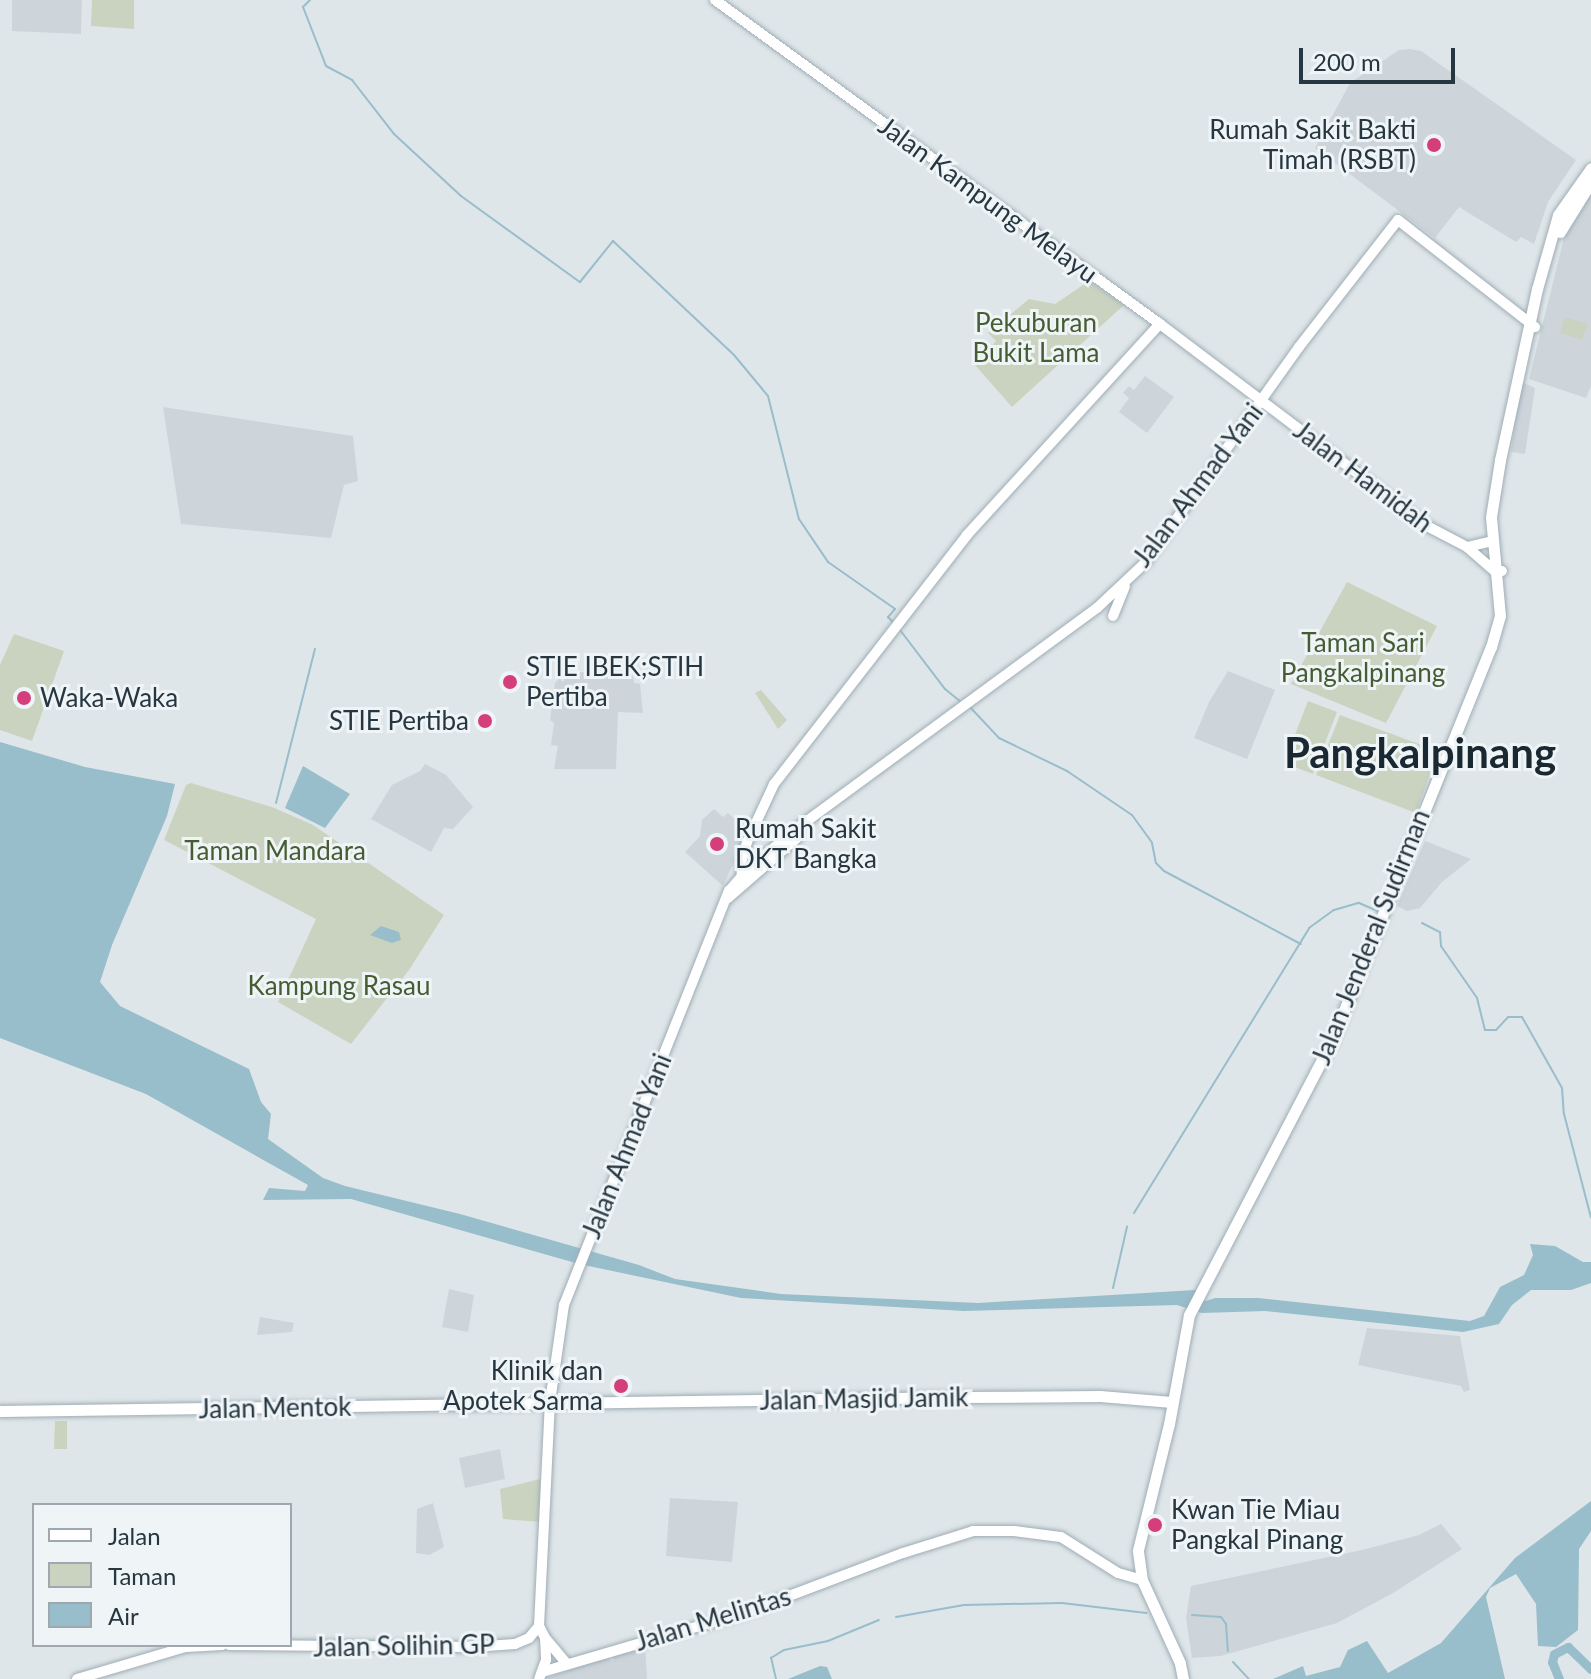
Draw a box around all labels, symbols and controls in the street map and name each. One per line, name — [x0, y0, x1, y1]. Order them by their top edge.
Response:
scale bar — [1303, 32, 1459, 82]
text: 200 m — [1313, 47, 1381, 76]
street label: Jalan Kampung Melayu — [872, 110, 1104, 290]
place label: Rumah Sakit Bakti Timah (RSBT) — [1209, 114, 1416, 176]
marker: Rumah Sakit Bakti Timah (RSBT) — [1423, 134, 1445, 156]
park label: Pekuburan Bukit Lama — [972, 307, 1100, 368]
street label: Jalan Ahmad Yani — [1126, 396, 1270, 574]
street label: Jalan Hamidah — [1287, 415, 1439, 539]
park label: Taman Sari Pangkalpinang — [1281, 627, 1445, 688]
place label: STIE IBEK;STIH Pertiba — [526, 651, 704, 712]
marker: STIE IBEK;STIH Pertiba — [501, 673, 519, 691]
place label: Waka-Waka — [40, 682, 178, 714]
marker: Waka-Waka — [15, 689, 33, 707]
place label: STIE Pertiba — [329, 705, 469, 737]
marker: STIE Pertiba — [476, 712, 494, 730]
district label: Pangkalpinang — [1284, 727, 1556, 777]
street label: Jalan Jenderal Sudirman — [1305, 805, 1437, 1069]
place label: Rumah Sakit DKT Bangka — [735, 813, 878, 874]
marker: Rumah Sakit DKT Bangka — [706, 833, 728, 855]
park label: Taman Mandara — [184, 835, 366, 867]
park label: Kampung Rasau — [248, 970, 430, 1002]
street label: Jalan Ahmad Yani — [575, 1048, 679, 1244]
place label: Klinik dan Apotek Sarma — [443, 1355, 603, 1416]
marker: Klinik dan Apotek Sarma — [610, 1375, 632, 1397]
street label: Jalan Masjid Jamik — [759, 1382, 969, 1416]
street label: Jalan Mentok — [198, 1391, 352, 1425]
place label: Kwan Tie Miau Pangkal Pinang — [1171, 1494, 1343, 1556]
legend — [32, 1503, 292, 1647]
marker: Kwan Tie Miau Pangkal Pinang — [1146, 1516, 1164, 1534]
text: Jalan — [108, 1521, 161, 1550]
text: Taman — [108, 1561, 176, 1590]
street label: Jalan Melintas — [631, 1581, 795, 1657]
text: Air — [108, 1601, 139, 1630]
street label: Jalan Solihin GP — [313, 1629, 495, 1663]

